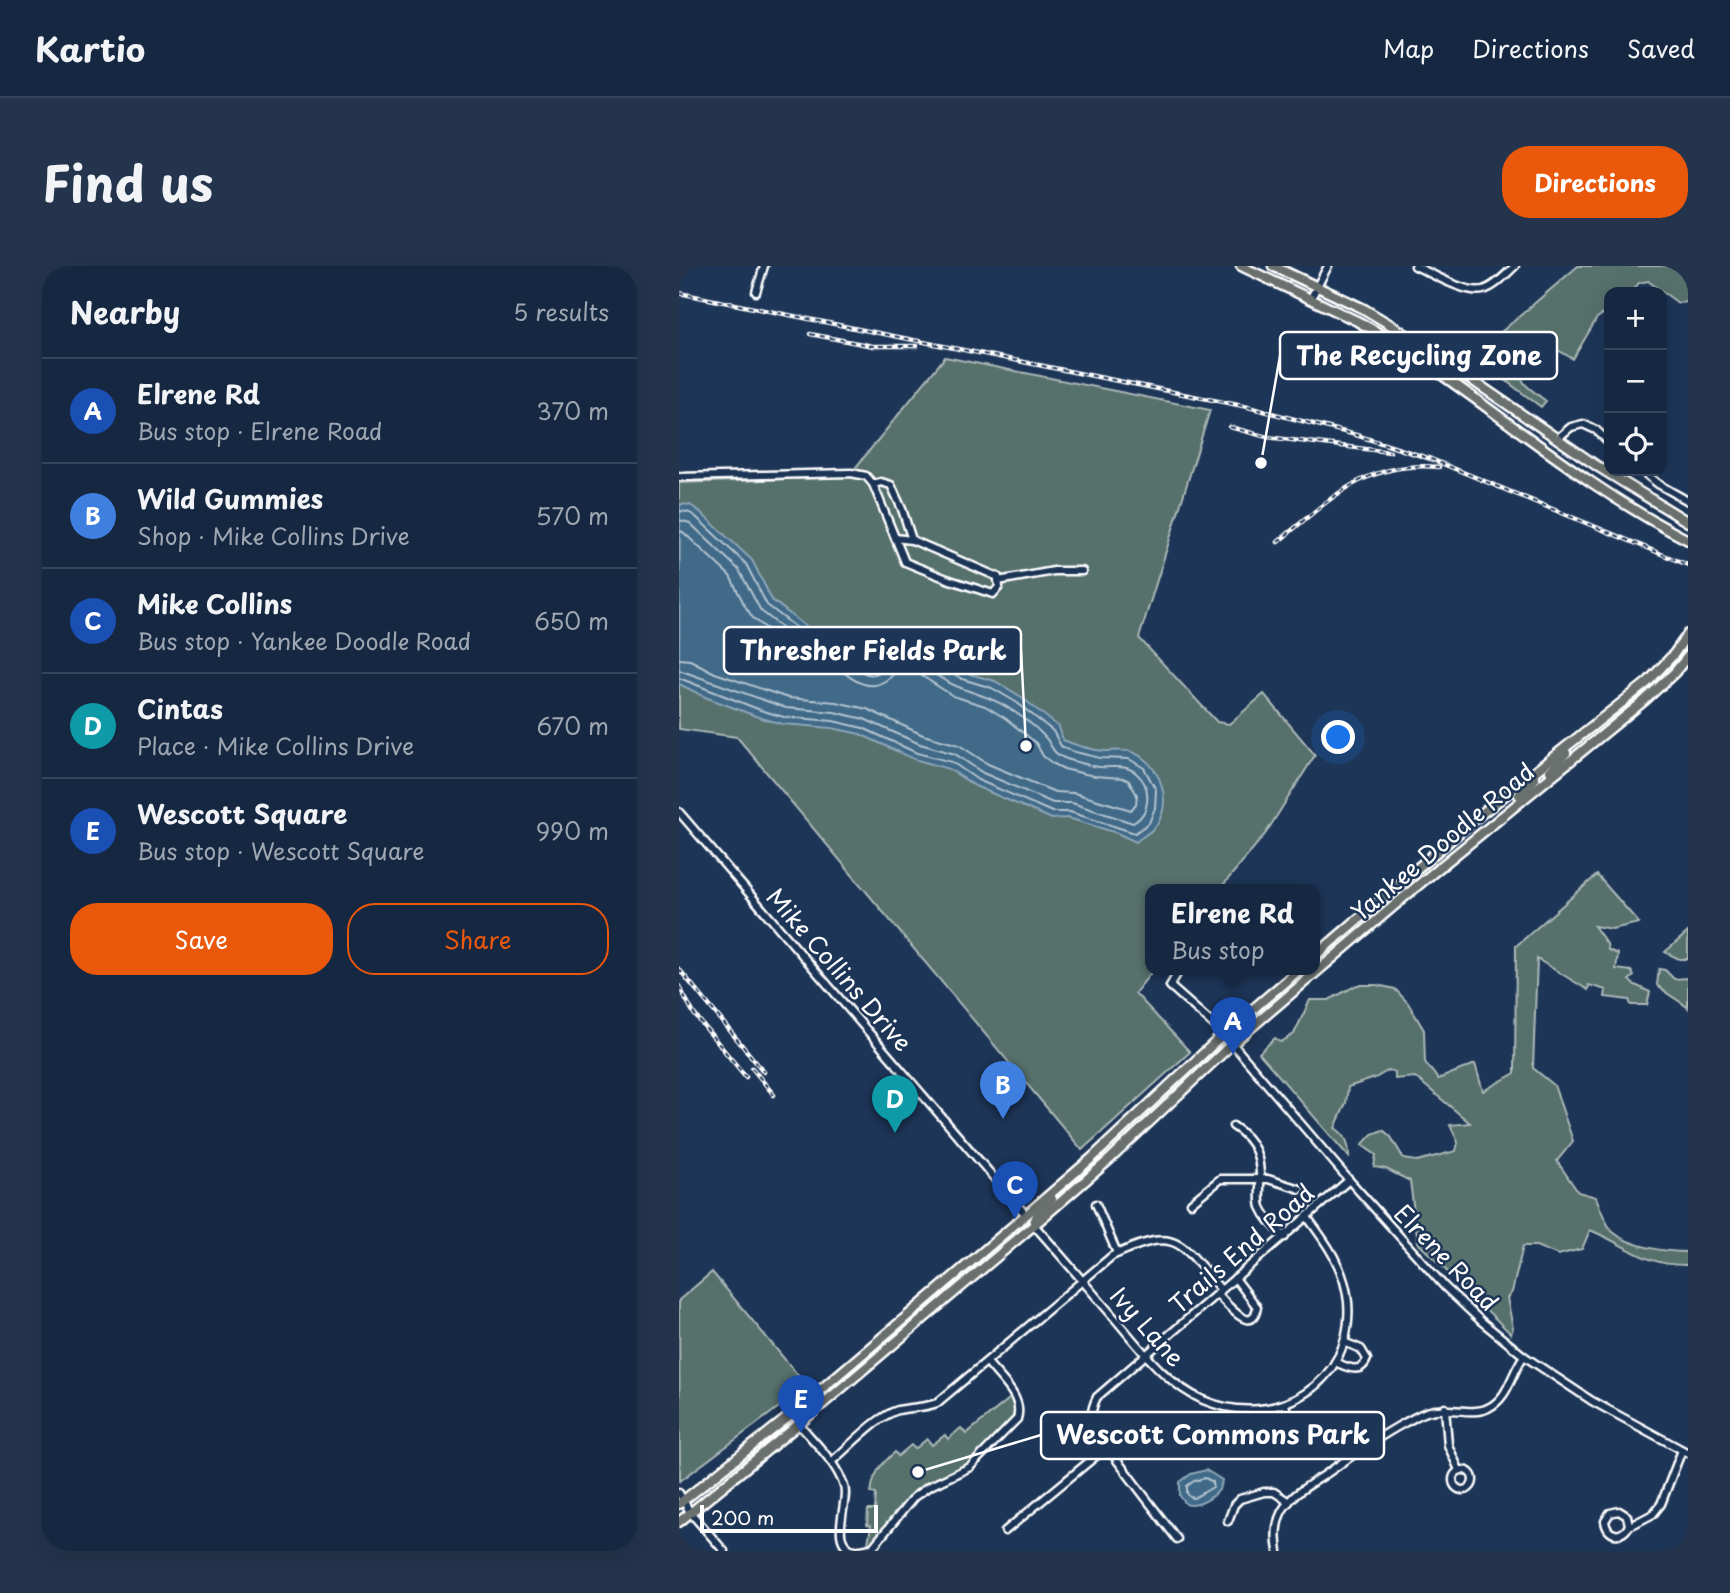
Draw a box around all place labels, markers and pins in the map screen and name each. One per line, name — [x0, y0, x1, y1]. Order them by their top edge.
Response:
callout: The Recycling Zone — [1280, 332, 1557, 379]
callout: Thresher Fields Park — [724, 627, 1021, 674]
pin: A — [1210, 997, 1256, 1055]
pin: B — [980, 1061, 1026, 1119]
pin: D — [872, 1075, 918, 1133]
pin: C — [992, 1161, 1038, 1219]
pin: E — [778, 1375, 824, 1433]
callout: Wescott Commons Park — [1041, 1412, 1384, 1459]

